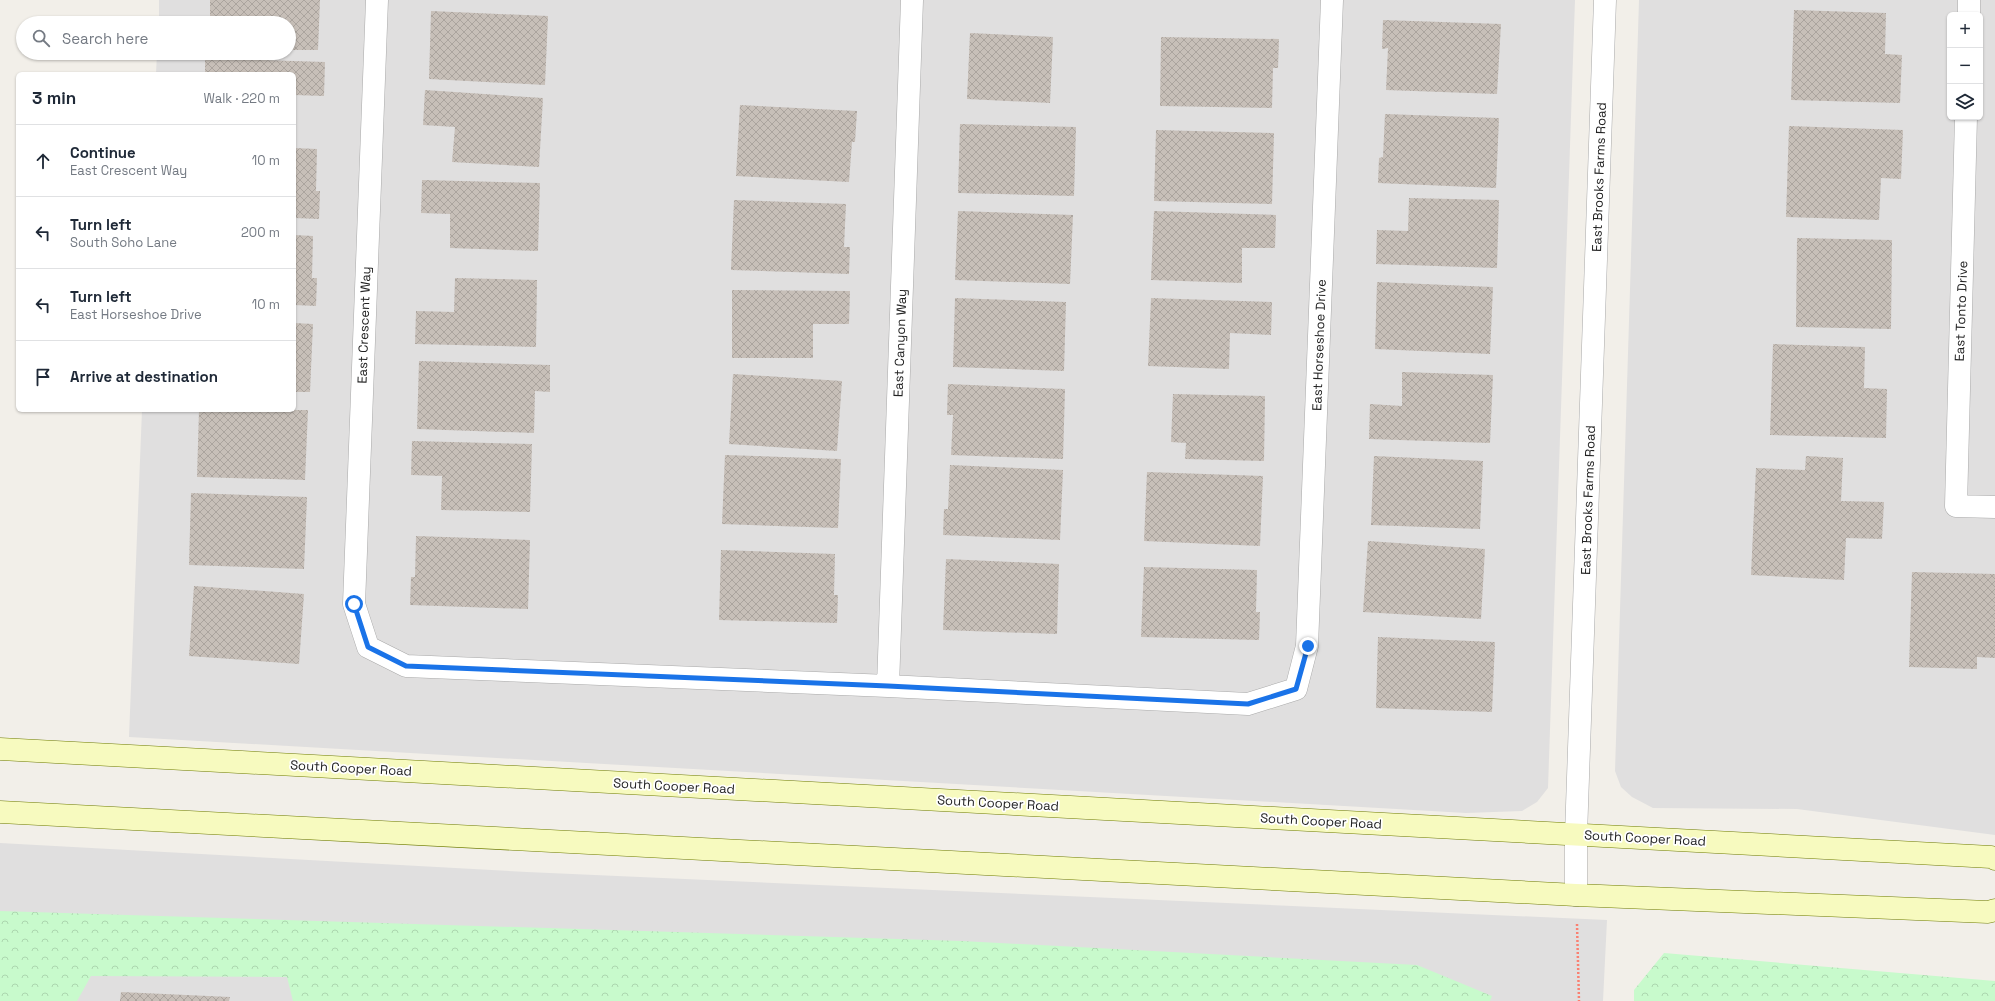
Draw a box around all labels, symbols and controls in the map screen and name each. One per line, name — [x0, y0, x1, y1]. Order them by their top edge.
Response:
map controls — [1947, 12, 1983, 120]
button: + — [1947, 12, 1983, 48]
search box — [16, 16, 296, 60]
icon: search — [30, 27, 52, 49]
text: Search here — [62, 29, 148, 48]
button: − — [1947, 48, 1983, 84]
button: layers — [1947, 84, 1983, 120]
text: 3 min — [32, 87, 76, 109]
text: Walk · 220 m — [203, 90, 280, 107]
street label: East Brooks Farms Road — [1588, 102, 1610, 252]
text: Continue — [70, 143, 136, 162]
icon: ahead — [32, 150, 54, 172]
text: 10 m — [252, 152, 280, 169]
text: East Crescent Way — [70, 162, 187, 179]
text: Turn left — [70, 215, 132, 234]
icon: left — [32, 222, 54, 244]
text: 200 m — [241, 224, 280, 241]
text: South Soho Lane — [70, 234, 177, 251]
street label: East Tonto Drive — [1951, 260, 1971, 362]
street label: East Crescent Way — [353, 266, 375, 384]
street label: East Horseshoe Drive — [1308, 279, 1330, 411]
text: Turn left — [70, 287, 132, 306]
street label: East Canyon Way — [890, 289, 910, 397]
icon: left — [32, 294, 54, 316]
text: 10 m — [252, 296, 280, 313]
text: East Horseshoe Drive — [70, 306, 202, 323]
icon: arrive — [32, 366, 54, 388]
text: Arrive at destination — [70, 367, 218, 386]
street label: East Brooks Farms Road — [1577, 425, 1599, 575]
route start — [345, 595, 363, 613]
route end — [1299, 637, 1317, 655]
street label: South Cooper Road — [290, 756, 412, 780]
street label: South Cooper Road — [613, 774, 735, 798]
street label: South Cooper Road — [937, 791, 1059, 815]
street label: South Cooper Road — [1260, 809, 1382, 833]
street label: South Cooper Road — [1584, 826, 1706, 850]

